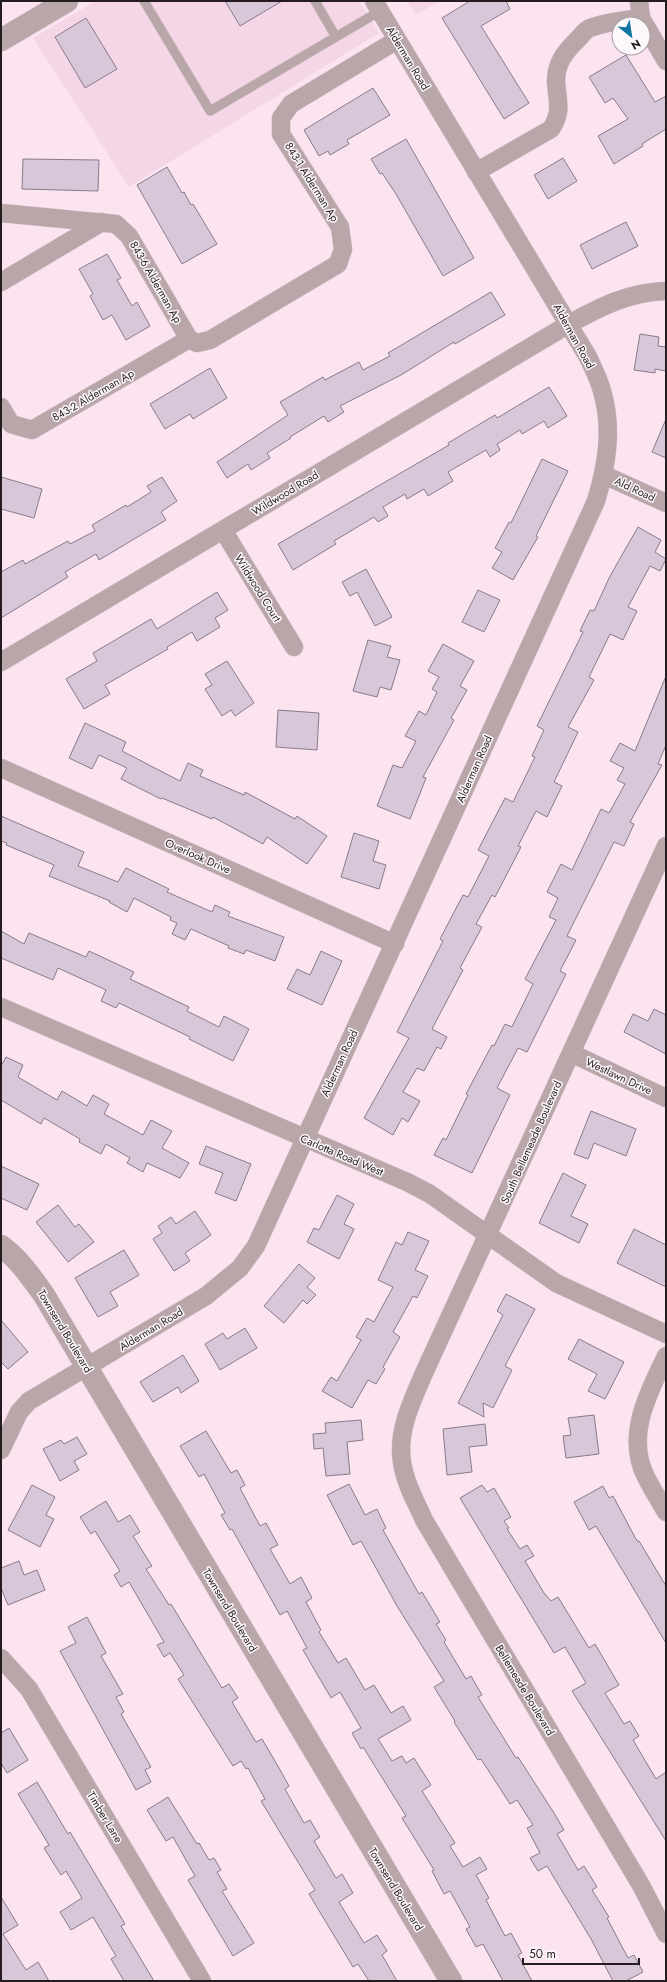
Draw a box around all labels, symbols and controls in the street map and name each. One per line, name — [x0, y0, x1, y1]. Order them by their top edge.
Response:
north arrow — [611, 16, 651, 56]
street label: Alderman Road — [383, 23, 433, 93]
text: N — [628, 36, 644, 54]
street label: 843-1 Alderman Ap — [281, 139, 343, 225]
street label: 843-6 Alderman Ap — [126, 238, 186, 326]
street label: Alderman Road — [550, 301, 598, 371]
street label: 843-2 Alderman Ap — [49, 365, 137, 425]
street label: Wildwood Road — [249, 467, 321, 519]
street label: Ald Road — [612, 473, 658, 505]
street label: Wildwood Court — [231, 551, 285, 625]
street label: Alderman Road — [452, 733, 496, 805]
street label: Overlook Drive — [163, 834, 234, 878]
street label: Alderman Road — [316, 1027, 362, 1099]
street label: Westlawn Drive — [583, 1054, 655, 1099]
street label: South Bellemeade Boulevard — [497, 1078, 565, 1206]
street label: Carlotta Road West — [298, 1130, 386, 1180]
street label: Townsend Boulevard — [34, 1286, 96, 1376]
street label: Alderman Road — [116, 1304, 186, 1354]
street label: Townsend Boulevard — [199, 1565, 261, 1655]
street label: Bellemeade Boulevard — [492, 1642, 558, 1738]
street label: Timber Lane — [83, 1788, 127, 1846]
street label: Townsend Boulevard — [365, 1844, 427, 1934]
scale bar — [523, 1940, 639, 1966]
text: 50 m — [529, 1945, 556, 1963]

